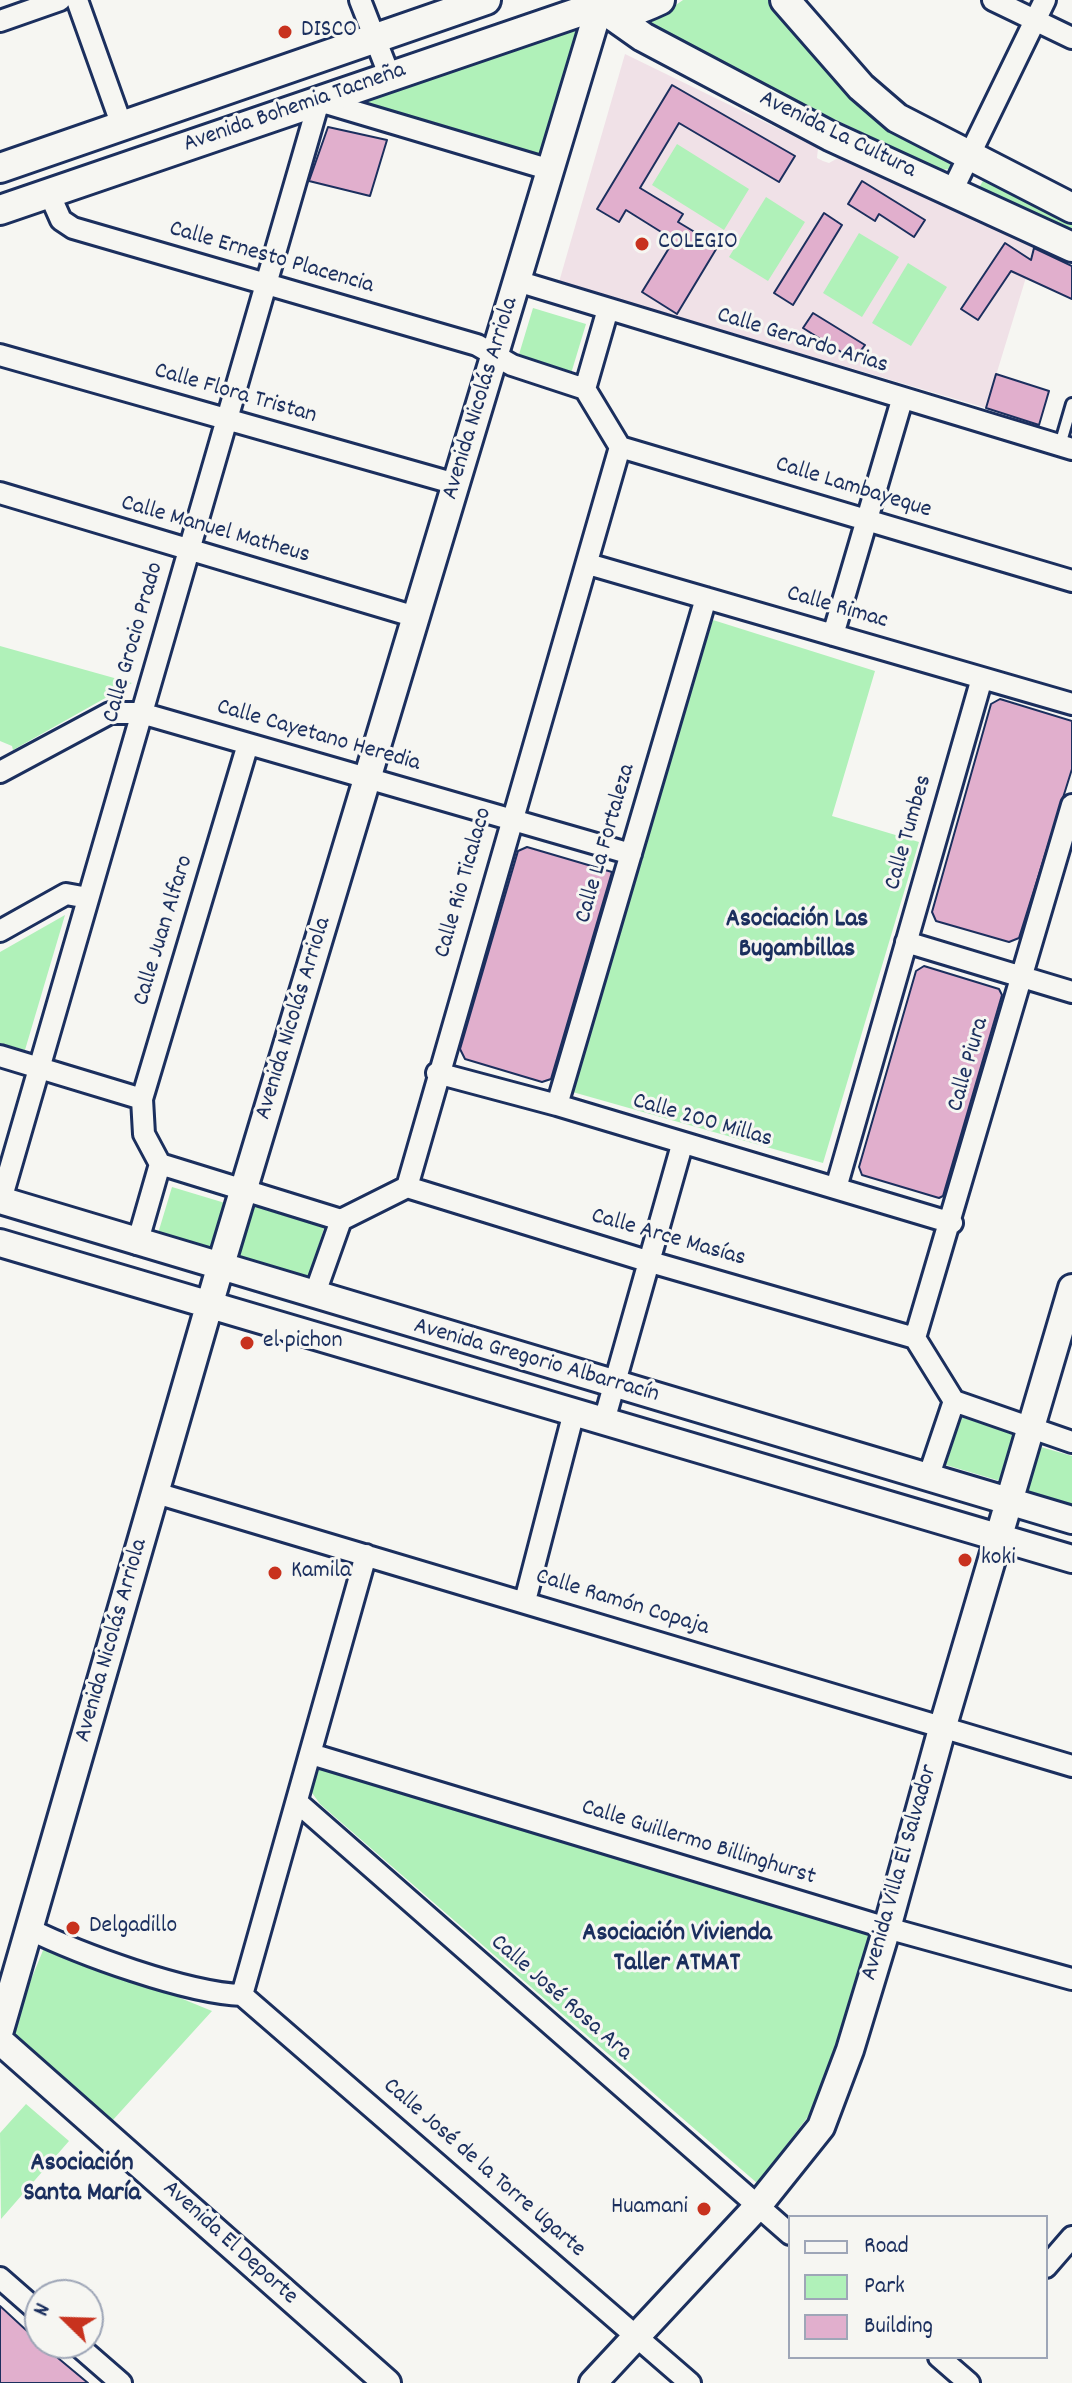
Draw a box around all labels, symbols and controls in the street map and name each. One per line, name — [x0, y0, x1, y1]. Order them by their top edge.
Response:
place label: DISCO — [301, 18, 357, 46]
marker: DISCO — [276, 23, 294, 41]
street label: Avenida Bohemia Tacneña — [180, 57, 410, 161]
street label: Avenida La Cultura — [754, 86, 920, 186]
street label: Calle Ernesto Placencia — [165, 216, 377, 302]
place label: COLEGIO — [658, 230, 738, 258]
marker: COLEGIO — [633, 235, 651, 253]
street label: Avenida Nicolás Arriola — [438, 294, 526, 504]
street label: Calle Gerardo Arias — [713, 302, 891, 382]
street label: Calle Flora Tristan — [151, 358, 319, 432]
street label: Calle Lambayeque — [771, 452, 935, 526]
street label: Calle Manuel Matheus — [117, 490, 313, 572]
street label: Calle Grocio Prado — [98, 559, 172, 727]
street label: Calle Rimac — [783, 581, 891, 637]
street label: Calle Cayetano Heredia — [213, 694, 423, 780]
street label: Calle La Fortaleza — [571, 761, 643, 927]
street label: Calle Tumbes — [880, 772, 940, 894]
street label: Calle Rio Ticalaco — [430, 805, 500, 961]
street label: Calle Juan Alfaro — [128, 852, 202, 1010]
district label: Asociación Las Bugambillas — [726, 905, 868, 966]
street label: Avenida Nicolás Arriola — [251, 914, 339, 1124]
street label: Calle Piura — [943, 1015, 997, 1115]
street label: Calle 200 Millas — [629, 1088, 775, 1156]
street label: Calle Arce Masías — [587, 1203, 749, 1275]
street label: Avenida Gregorio Albarracín — [410, 1313, 662, 1411]
place label: el pichon — [263, 1329, 343, 1357]
marker: el pichon — [238, 1334, 256, 1352]
street label: Avenida Nicolás Arriola — [70, 1536, 156, 1746]
place label: koki — [981, 1546, 1016, 1574]
marker: koki — [956, 1551, 974, 1569]
place label: Kamila — [291, 1559, 351, 1587]
marker: Kamila — [266, 1564, 284, 1582]
street label: Calle Ramón Copaja — [532, 1564, 712, 1644]
street label: Avenida Villa El Salvador — [856, 1762, 946, 1984]
street label: Calle Guillermo Billinghurst — [577, 1795, 819, 1893]
place label: Delgadillo — [89, 1914, 177, 1942]
marker: Delgadillo — [64, 1919, 82, 1937]
district label: Asociación Vivienda Taller ATMAT — [582, 1919, 772, 1980]
street label: Calle José Rosa Ara — [483, 1930, 637, 2068]
street label: Calle José de la Torre Ugarte — [376, 2073, 590, 2265]
district label: Asociación Santa María — [23, 2149, 141, 2210]
street label: Avenida El Deporte — [155, 2176, 303, 2312]
place label: Huamani — [611, 2195, 688, 2223]
marker: Huamani — [695, 2200, 713, 2218]
legend — [788, 2215, 1048, 2359]
text: Road — [864, 2230, 909, 2264]
text: Park — [864, 2270, 905, 2304]
north arrow — [24, 2279, 104, 2359]
text: N — [27, 2299, 60, 2321]
text: Building — [864, 2310, 933, 2344]

